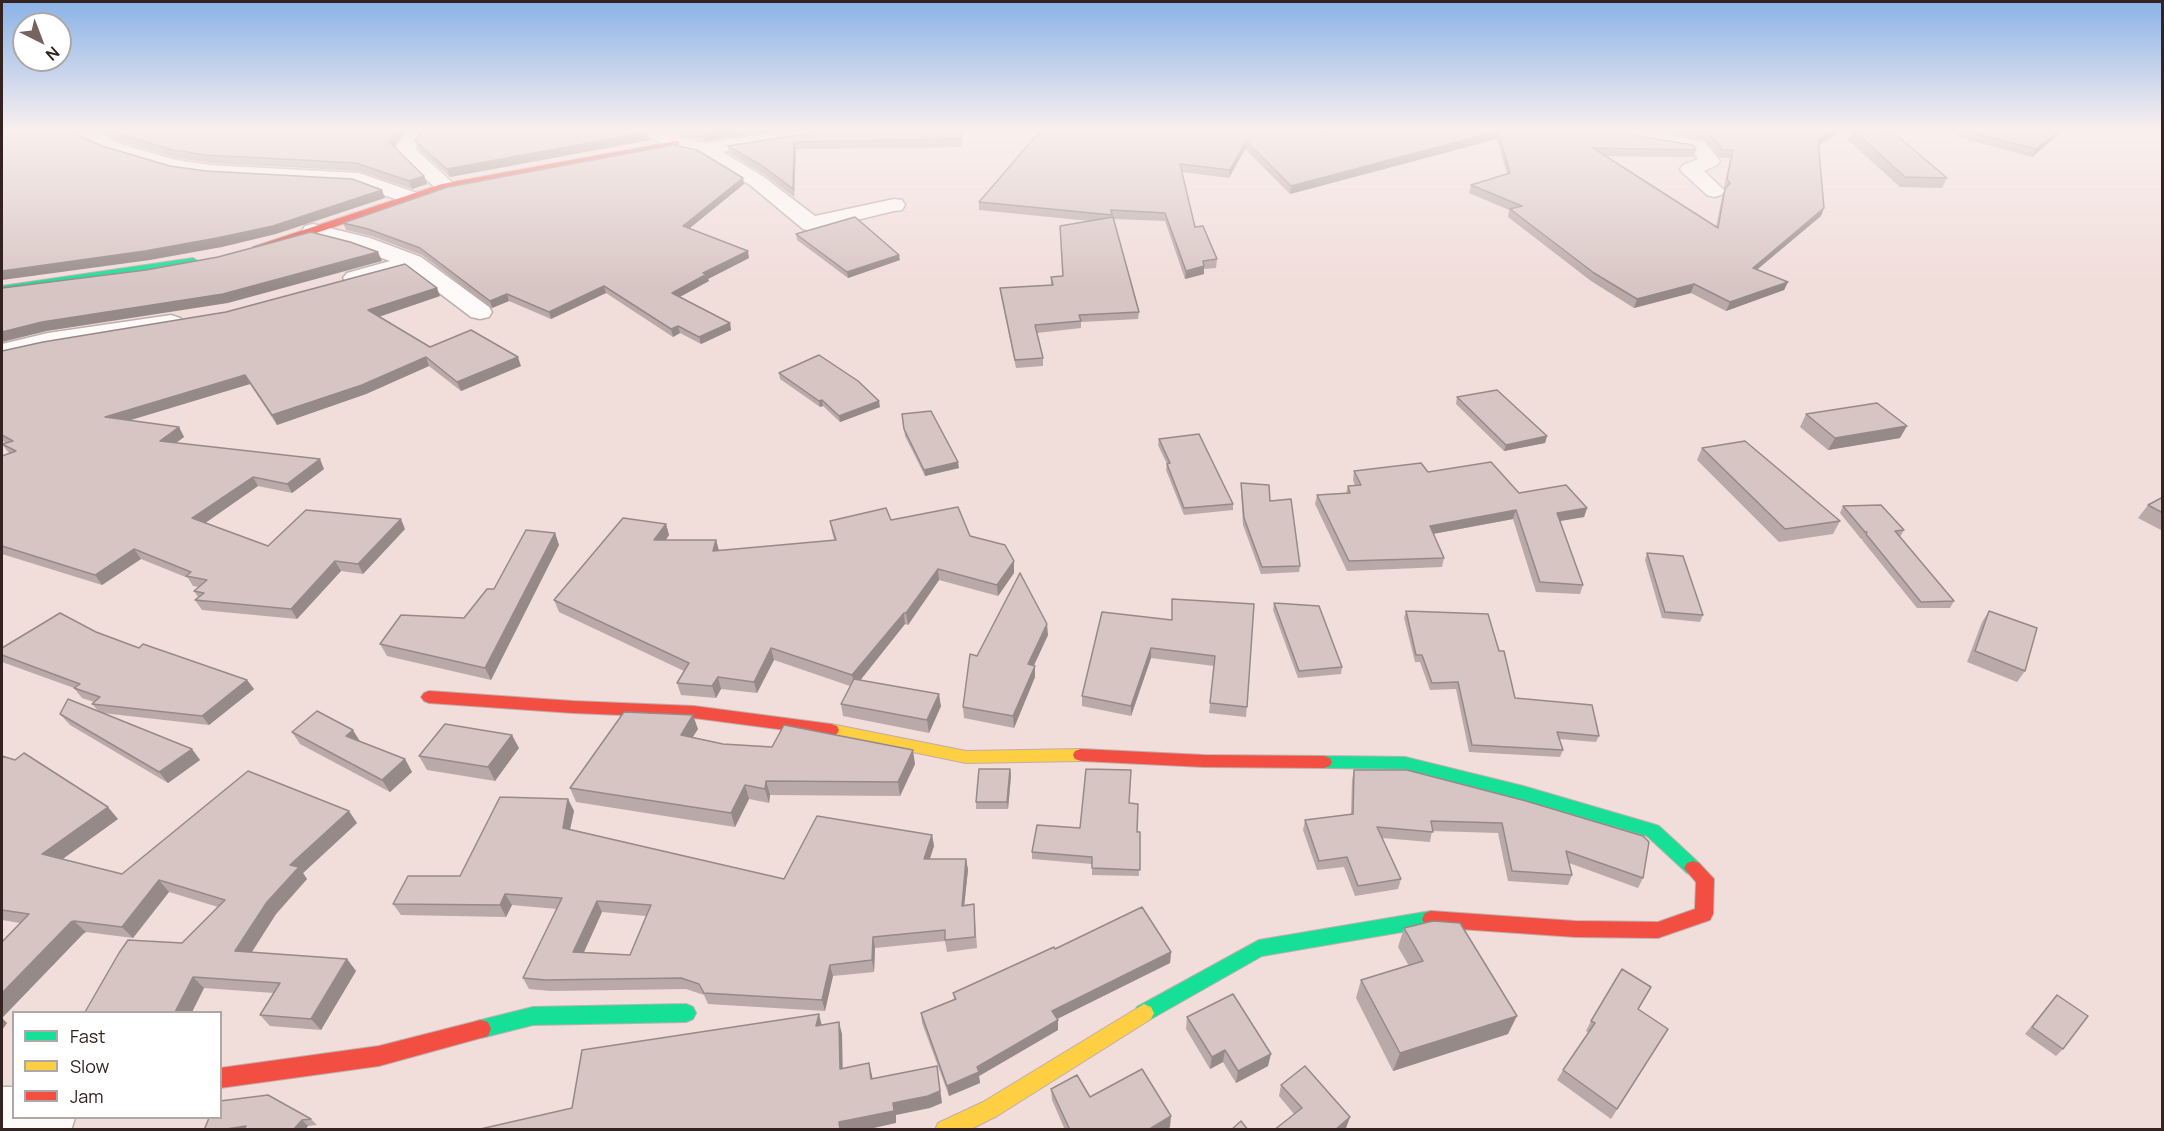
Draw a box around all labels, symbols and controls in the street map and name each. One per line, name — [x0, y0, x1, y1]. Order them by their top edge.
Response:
north arrow — [12, 12, 72, 72]
text: N — [41, 42, 64, 66]
legend — [12, 1011, 222, 1119]
text: Fast — [70, 1024, 105, 1048]
text: Slow — [70, 1054, 109, 1078]
text: Jam — [70, 1084, 104, 1108]

